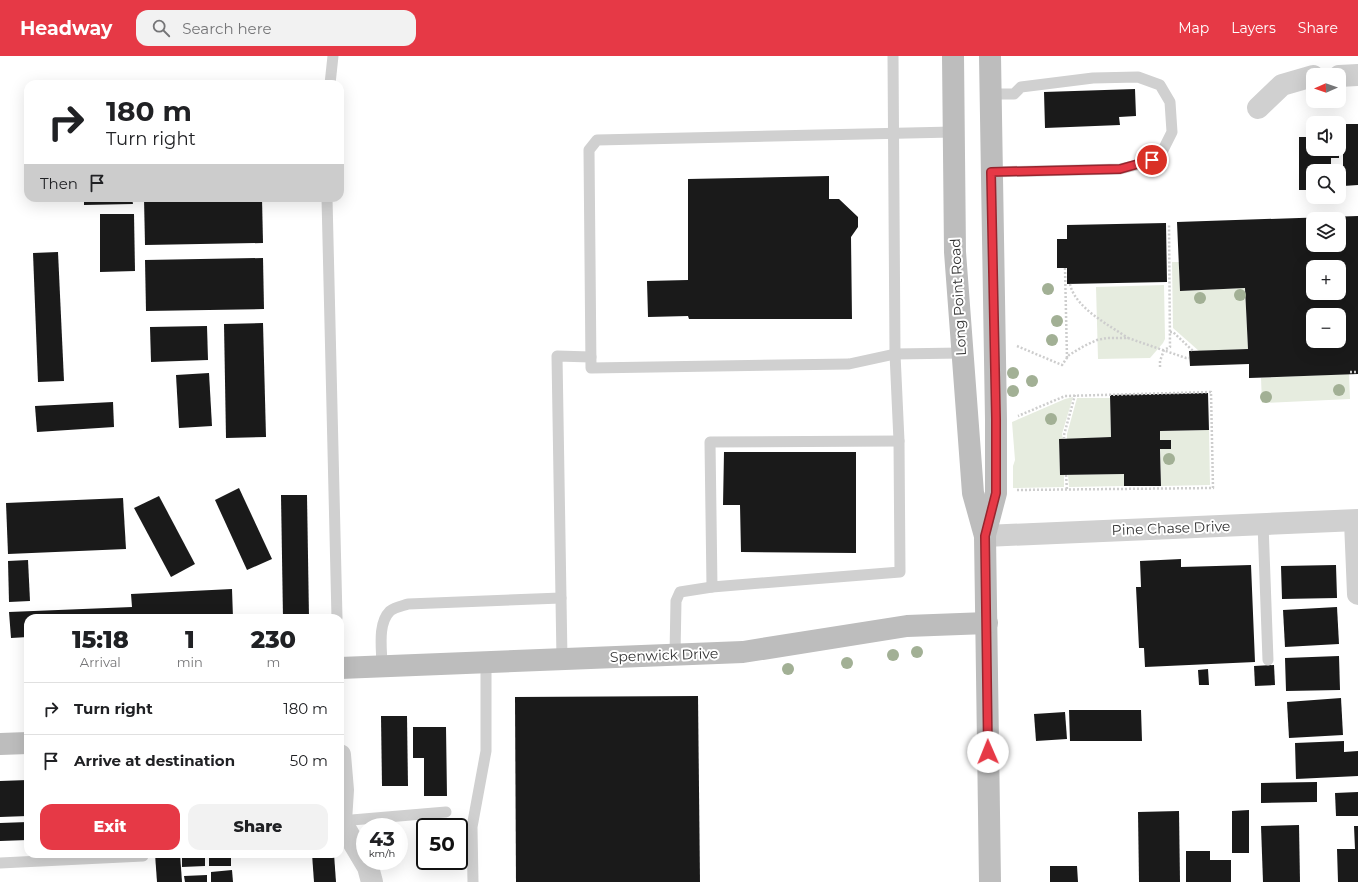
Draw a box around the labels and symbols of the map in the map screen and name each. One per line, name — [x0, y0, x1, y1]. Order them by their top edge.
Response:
north arrow — [1306, 68, 1346, 108]
pin — [1135, 143, 1169, 177]
street label: Long Point Road — [946, 238, 970, 356]
street label: Pine Chase Drive — [1111, 517, 1231, 539]
street label: Spenwick Drive — [610, 644, 718, 666]
position arrow — [967, 731, 1009, 773]
speed limit sign: 50 — [416, 818, 468, 870]

